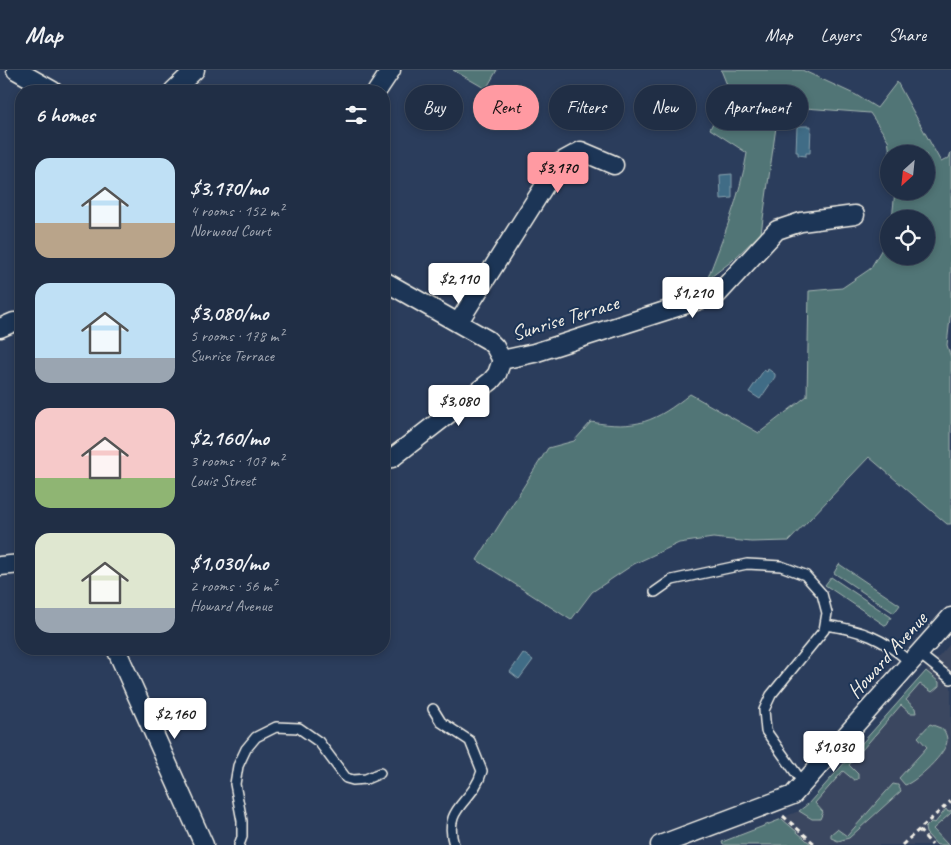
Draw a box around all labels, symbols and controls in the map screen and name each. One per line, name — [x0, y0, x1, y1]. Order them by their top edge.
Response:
text: Map — [25, 20, 62, 50]
text: Map — [765, 24, 793, 46]
text: Layers — [821, 24, 860, 46]
text: Share — [888, 24, 926, 46]
chip: Buy — [405, 85, 463, 130]
chip: Rent — [473, 85, 539, 130]
chip: Filters — [549, 85, 624, 130]
chip: New — [634, 85, 696, 130]
chip: Apartment — [706, 85, 808, 130]
icon: filters — [342, 101, 370, 129]
text: 6 homes — [35, 102, 95, 128]
north arrow — [880, 145, 935, 200]
map controls — [880, 145, 935, 265]
pin: $3,170 — [517, 152, 599, 194]
text: $3,170 — [538, 158, 578, 178]
text: $3,170/mo — [190, 175, 268, 201]
icon: home — [75, 178, 135, 238]
text: 4 rooms · 152 m² — [190, 201, 284, 221]
button: locate — [880, 210, 935, 265]
text: Norwood Court — [190, 221, 271, 241]
pin: $2,110 — [418, 262, 500, 305]
text: $2,110 — [439, 269, 479, 289]
pin: $1,210 — [652, 276, 734, 319]
text: $1,210 — [673, 283, 713, 303]
street label: Sunrise Terrace — [508, 289, 623, 347]
text: $3,080/mo — [190, 300, 268, 326]
icon: home — [75, 303, 135, 363]
text: 5 rooms · 178 m² — [190, 326, 284, 346]
text: Sunrise Terrace — [190, 346, 274, 366]
pin: $3,080 — [418, 384, 500, 427]
text: $3,080 — [439, 391, 479, 411]
text: $2,160/mo — [190, 425, 269, 451]
icon: home — [75, 428, 135, 488]
text: 3 rooms · 107 m² — [190, 451, 284, 471]
text: Louis Street — [190, 471, 255, 491]
text: $1,030/mo — [190, 550, 268, 576]
icon: home — [75, 553, 135, 613]
text: 2 rooms · 56 m² — [190, 576, 276, 596]
text: Howard Avenue — [190, 596, 272, 616]
street label: Howard Avenue — [841, 606, 933, 704]
pin: $2,160 — [134, 698, 216, 740]
text: $2,160 — [155, 704, 195, 724]
pin: $1,030 — [793, 730, 875, 773]
text: $1,030 — [814, 737, 854, 757]

